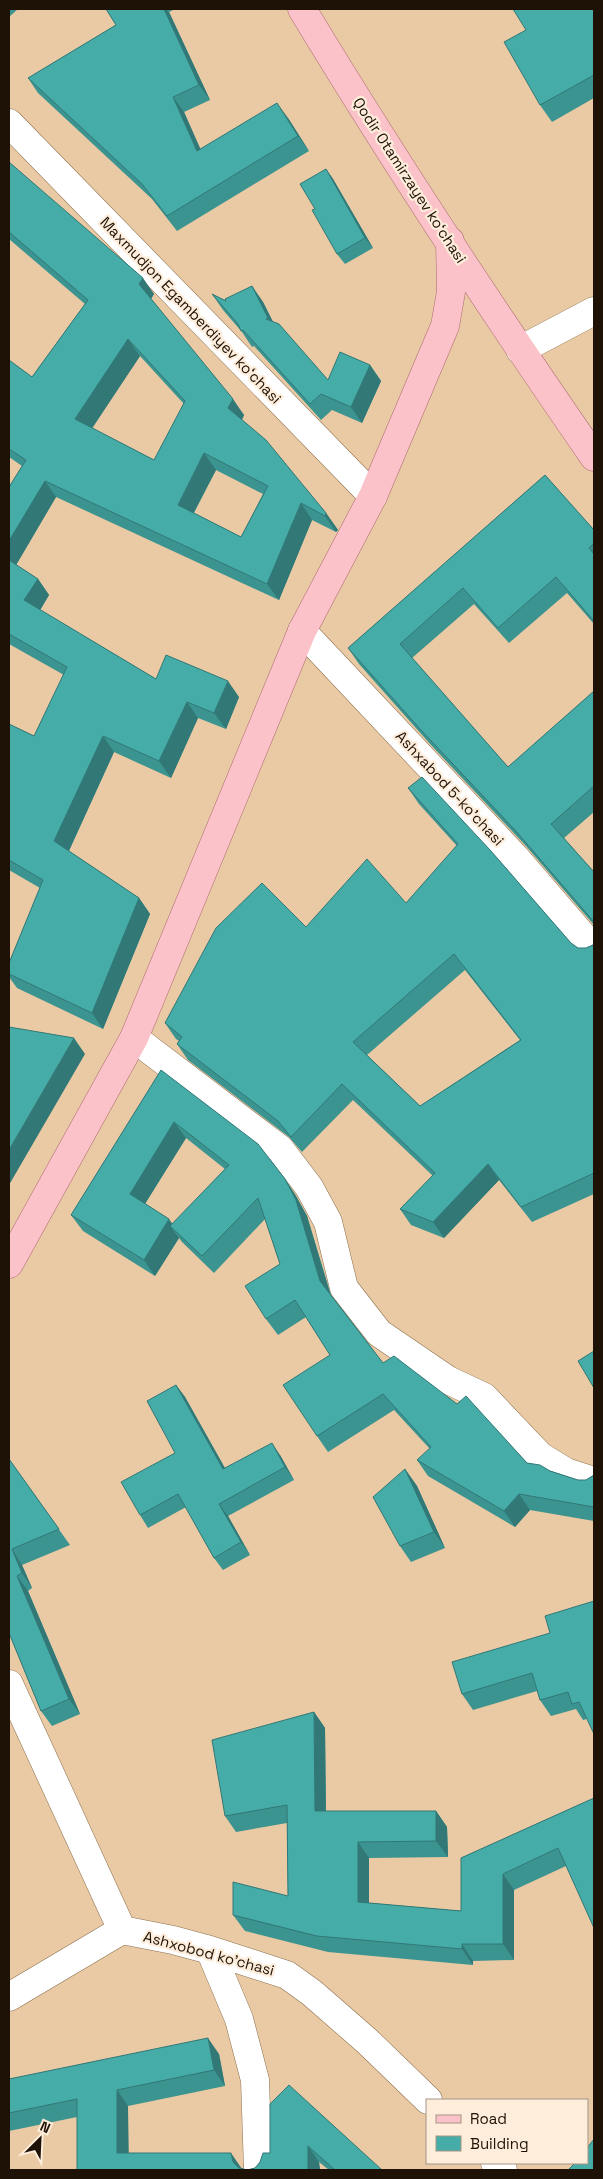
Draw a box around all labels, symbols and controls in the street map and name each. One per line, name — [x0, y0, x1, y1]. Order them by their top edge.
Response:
street label: Qodir Otamirzayev koʻchasi — [349, 94, 471, 266]
street label: Maxmudjon Egamberdiyev koʻchasi — [96, 212, 286, 408]
street label: Ashxabod 5-ko'chasi — [392, 727, 508, 849]
street label: Ashxobod ko'chasi — [141, 1926, 277, 1980]
legend — [426, 2099, 588, 2164]
text: Road — [470, 2109, 507, 2128]
north arrow — [15, 2114, 65, 2164]
text: N — [37, 2117, 53, 2137]
text: Building — [470, 2134, 529, 2153]

